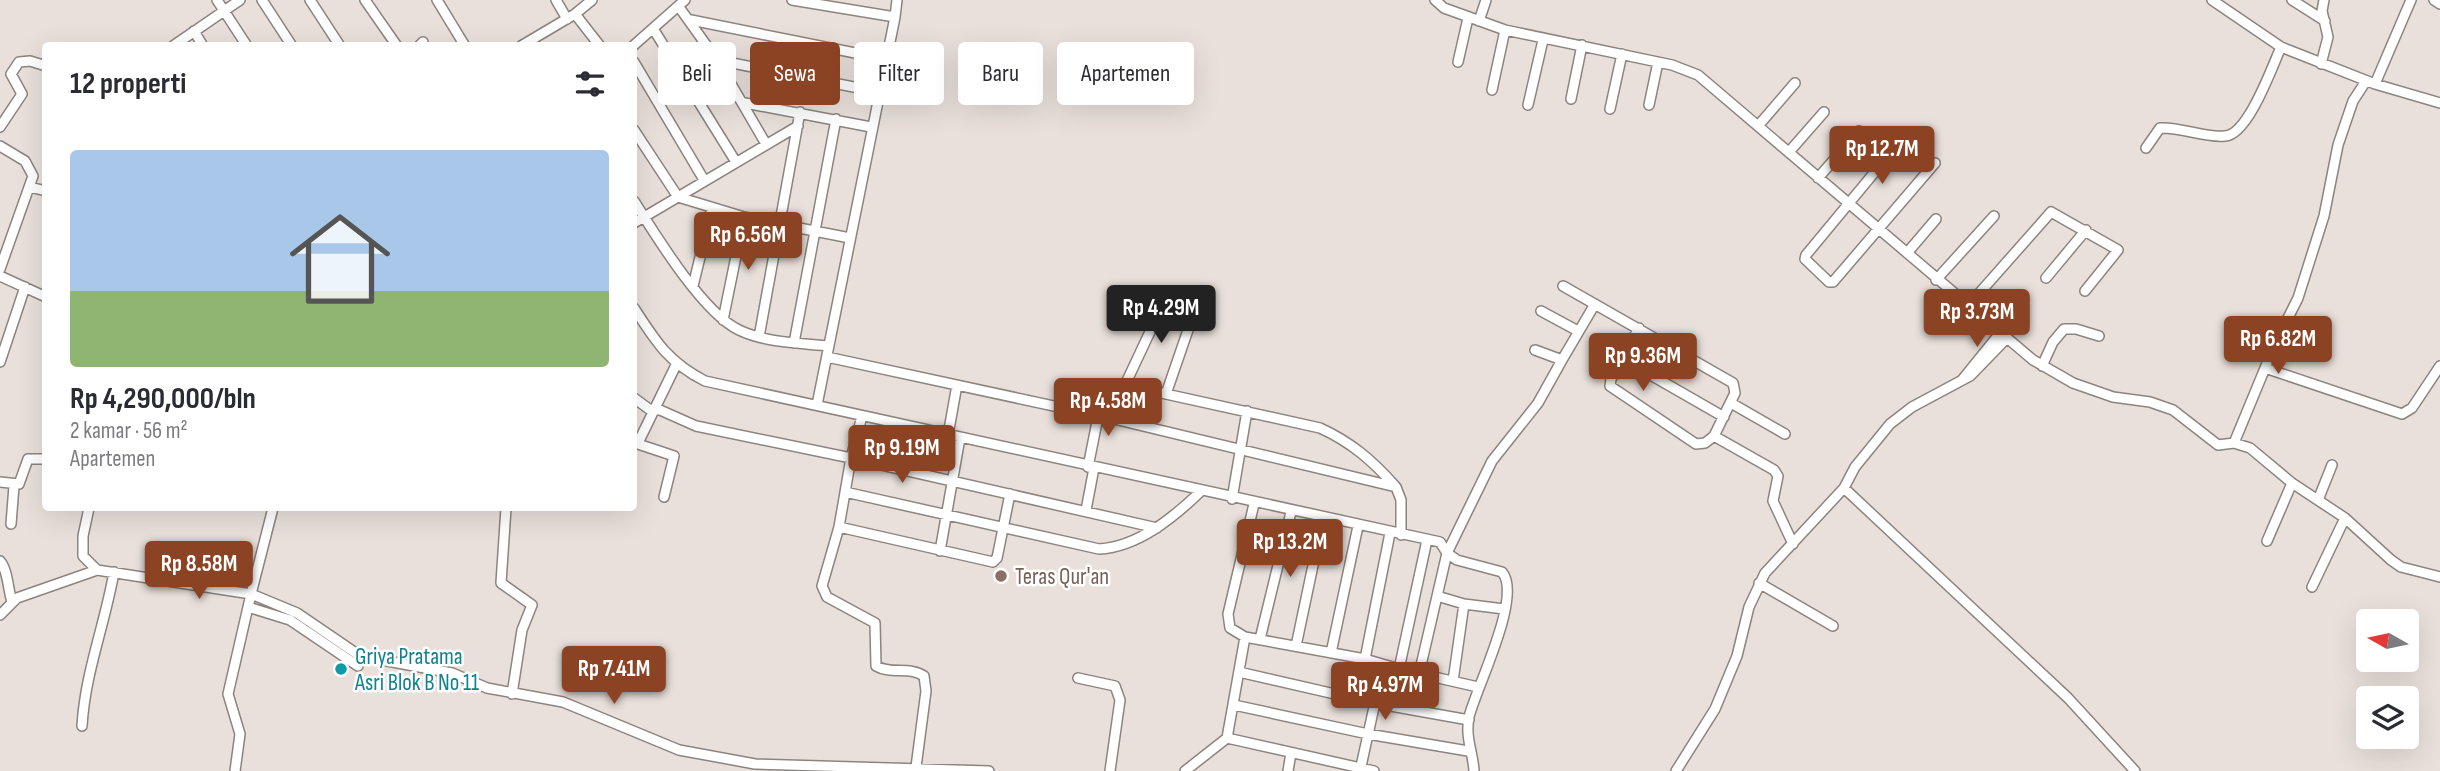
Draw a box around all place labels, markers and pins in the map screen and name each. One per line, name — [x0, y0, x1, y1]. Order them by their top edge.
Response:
pin: Rp 12.7M — [1810, 127, 1954, 186]
pin: Rp 6.56M — [676, 212, 820, 272]
pin: Rp 4.29M — [1089, 286, 1233, 345]
pin: Rp 3.73M — [1905, 290, 2049, 349]
pin: Rp 6.82M — [2206, 316, 2350, 376]
pin: Rp 9.36M — [1571, 334, 1715, 393]
pin: Rp 4.58M — [1036, 378, 1180, 438]
pin: Rp 9.19M — [830, 426, 974, 485]
pin: Rp 13.2M — [1218, 520, 1362, 579]
pin: Rp 8.58M — [127, 542, 271, 601]
place label: Teras Qur'an — [1015, 563, 1109, 591]
marker: Teras Qur'an — [993, 568, 1009, 584]
place label: Griya Pratama Asri Blok B No 11 — [354, 643, 479, 697]
pin: Rp 7.41M — [542, 646, 686, 706]
marker: Griya Pratama Asri Blok B No 11 — [333, 661, 349, 677]
pin: Rp 4.97M — [1313, 662, 1457, 722]

